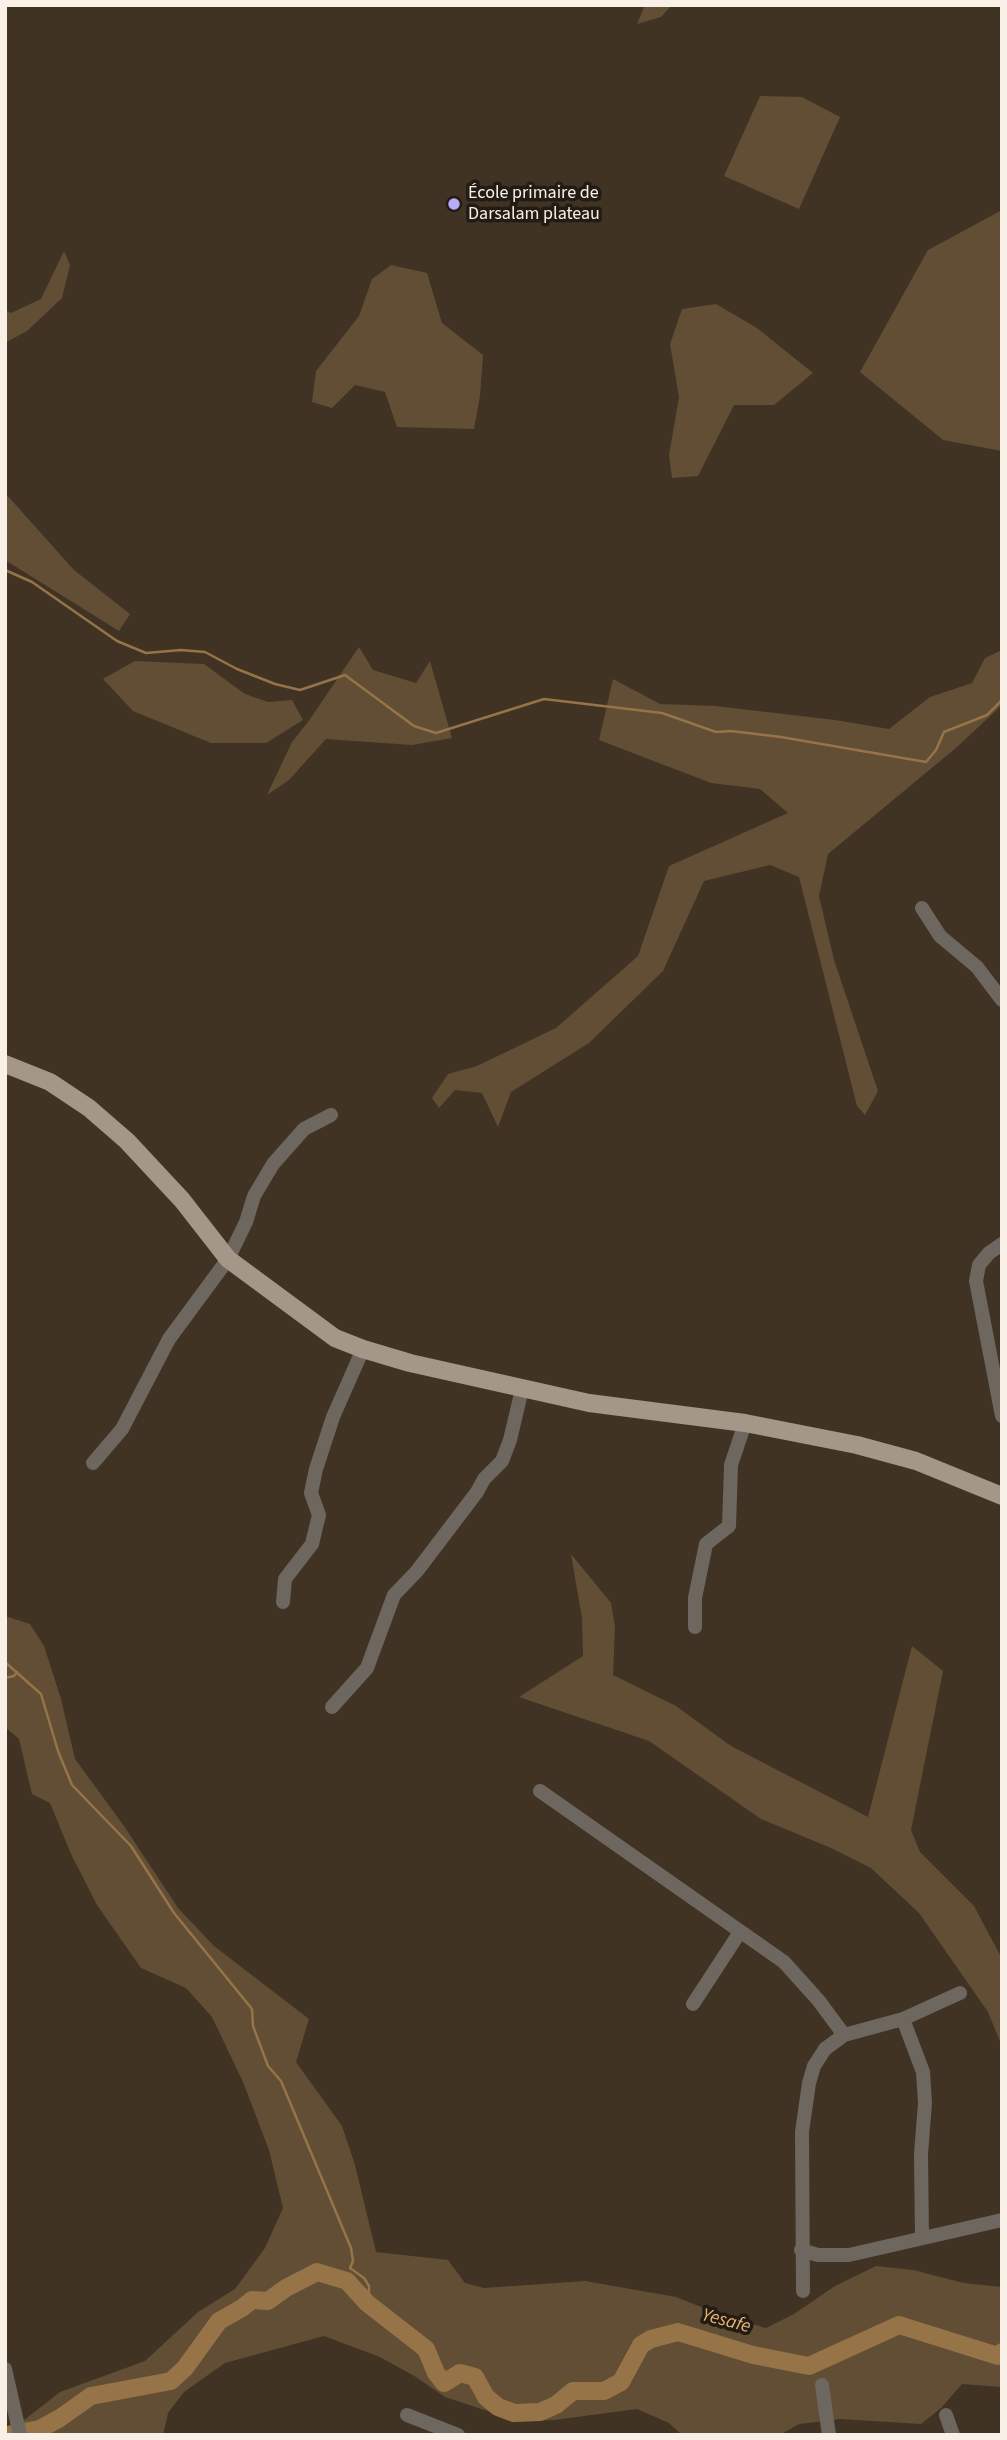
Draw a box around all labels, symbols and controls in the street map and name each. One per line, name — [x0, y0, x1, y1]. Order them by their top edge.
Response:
place label: École primaire de Darsalam plateau — [468, 183, 600, 226]
marker: École primaire de Darsalam plateau — [446, 196, 462, 212]
water label: Yesafe — [699, 2305, 753, 2339]

